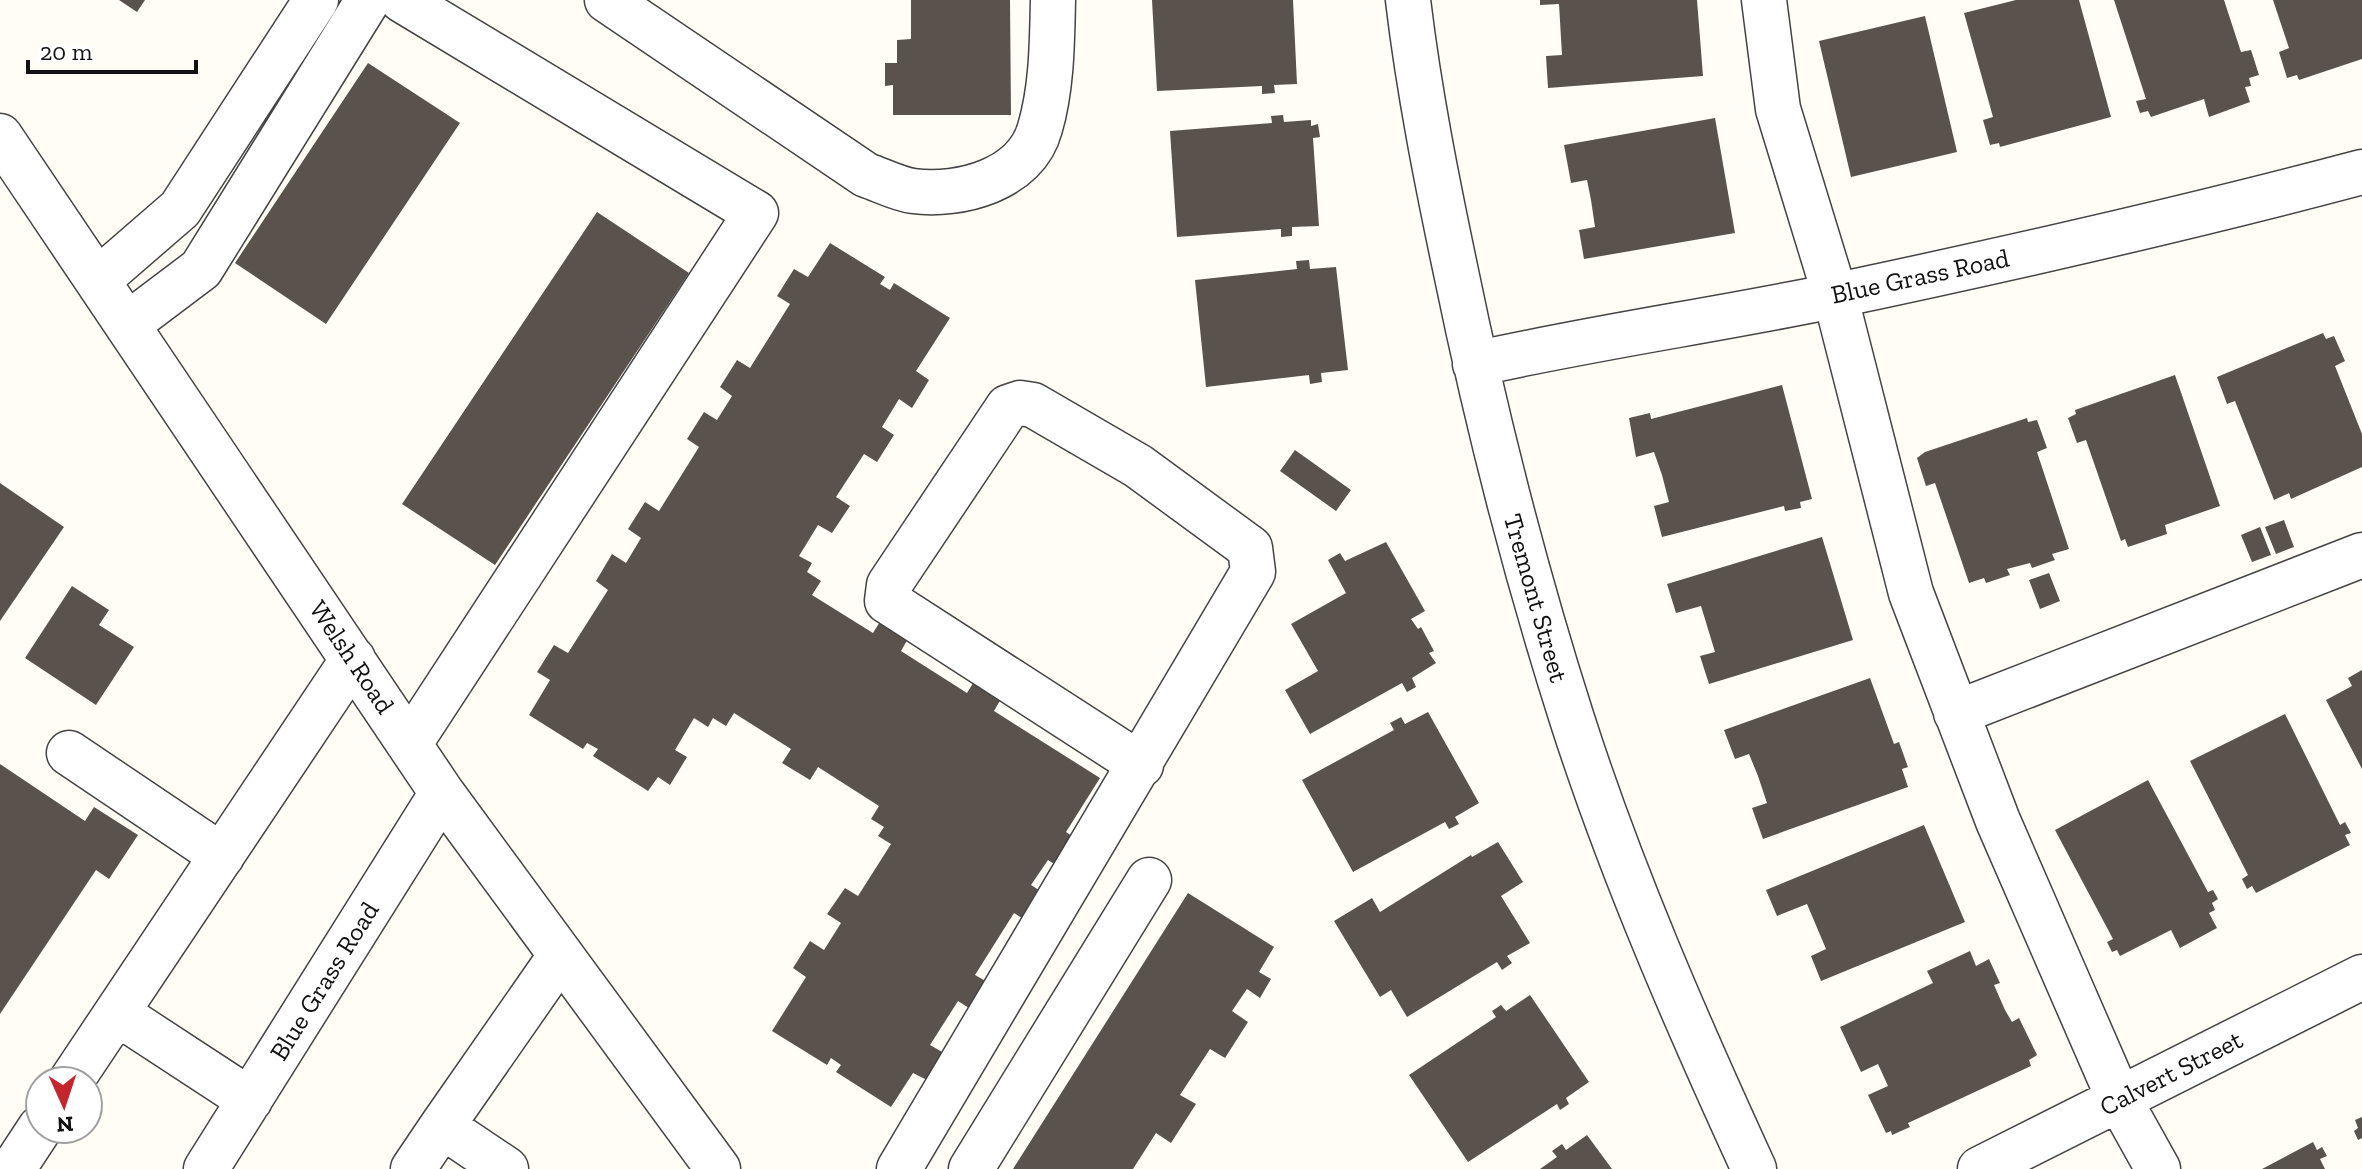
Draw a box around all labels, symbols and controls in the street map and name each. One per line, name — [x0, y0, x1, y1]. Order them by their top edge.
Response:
scale bar — [28, 24, 196, 74]
text: 20 m — [40, 37, 93, 66]
street label: Blue Grass Road — [1828, 242, 2012, 310]
street label: Tremont Street — [1497, 510, 1575, 686]
street label: Welsh Road — [302, 594, 402, 720]
street label: Blue Grass Road — [262, 896, 386, 1066]
street label: Calvert Street — [2094, 1023, 2248, 1123]
north arrow — [24, 1065, 104, 1145]
text: N — [56, 1111, 74, 1138]

